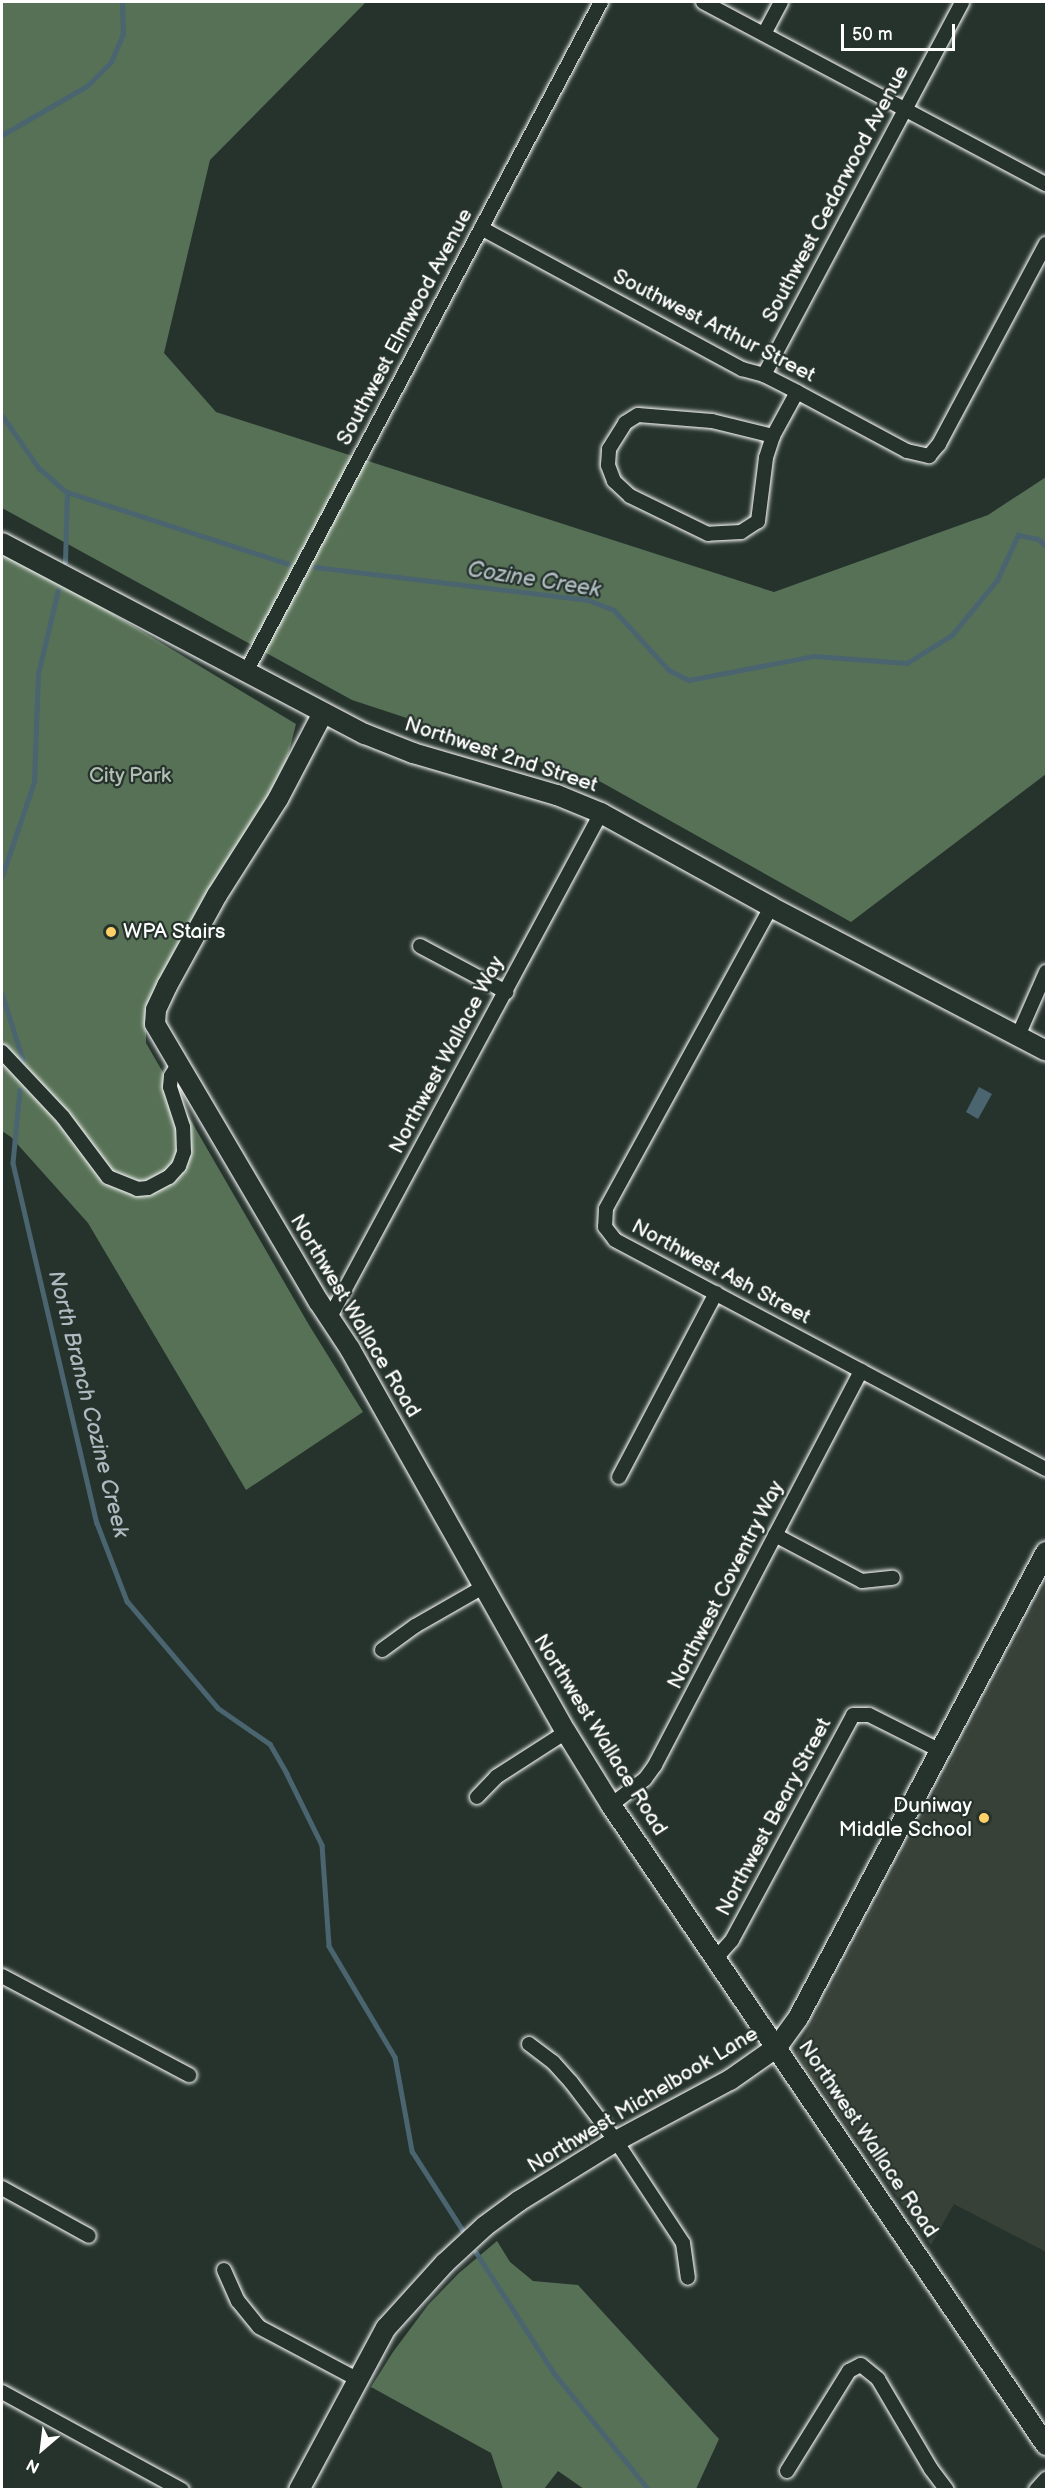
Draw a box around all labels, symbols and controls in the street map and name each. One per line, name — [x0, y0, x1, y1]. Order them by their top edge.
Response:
scale bar — [844, 12, 958, 50]
text: 50 m — [852, 24, 893, 45]
street label: Southwest Cedarwood Avenue — [757, 61, 915, 327]
street label: Southwest Elmwood Avenue — [332, 204, 478, 450]
street label: Southwest Arthur Street — [608, 264, 820, 388]
water label: Cozine Creek — [466, 556, 602, 604]
street label: Northwest 2nd Street — [401, 712, 601, 798]
park label: City Park — [88, 763, 172, 789]
place label: WPA Stairs — [123, 919, 226, 945]
marker: WPA Stairs — [104, 925, 118, 939]
street label: Northwest Wallace Way — [384, 951, 510, 1159]
street label: Northwest Wallace Road — [284, 1209, 426, 1423]
street label: Northwest Ash Street — [627, 1214, 815, 1330]
water label: North Branch Cozine Creek — [42, 1268, 134, 1540]
street label: Northwest Coventry Way — [662, 1476, 790, 1694]
street label: Northwest Wallace Road — [527, 1629, 673, 1841]
street label: Northwest Beary Street — [711, 1713, 837, 1921]
place label: Duniway Middle School — [838, 1793, 972, 1843]
marker: Duniway Middle School — [977, 1811, 991, 1825]
street label: Northwest Michelbook Lane — [523, 2021, 763, 2179]
street label: Northwest Wallace Road — [792, 2035, 944, 2243]
north arrow — [12, 2419, 72, 2479]
text: N — [24, 2454, 43, 2477]

